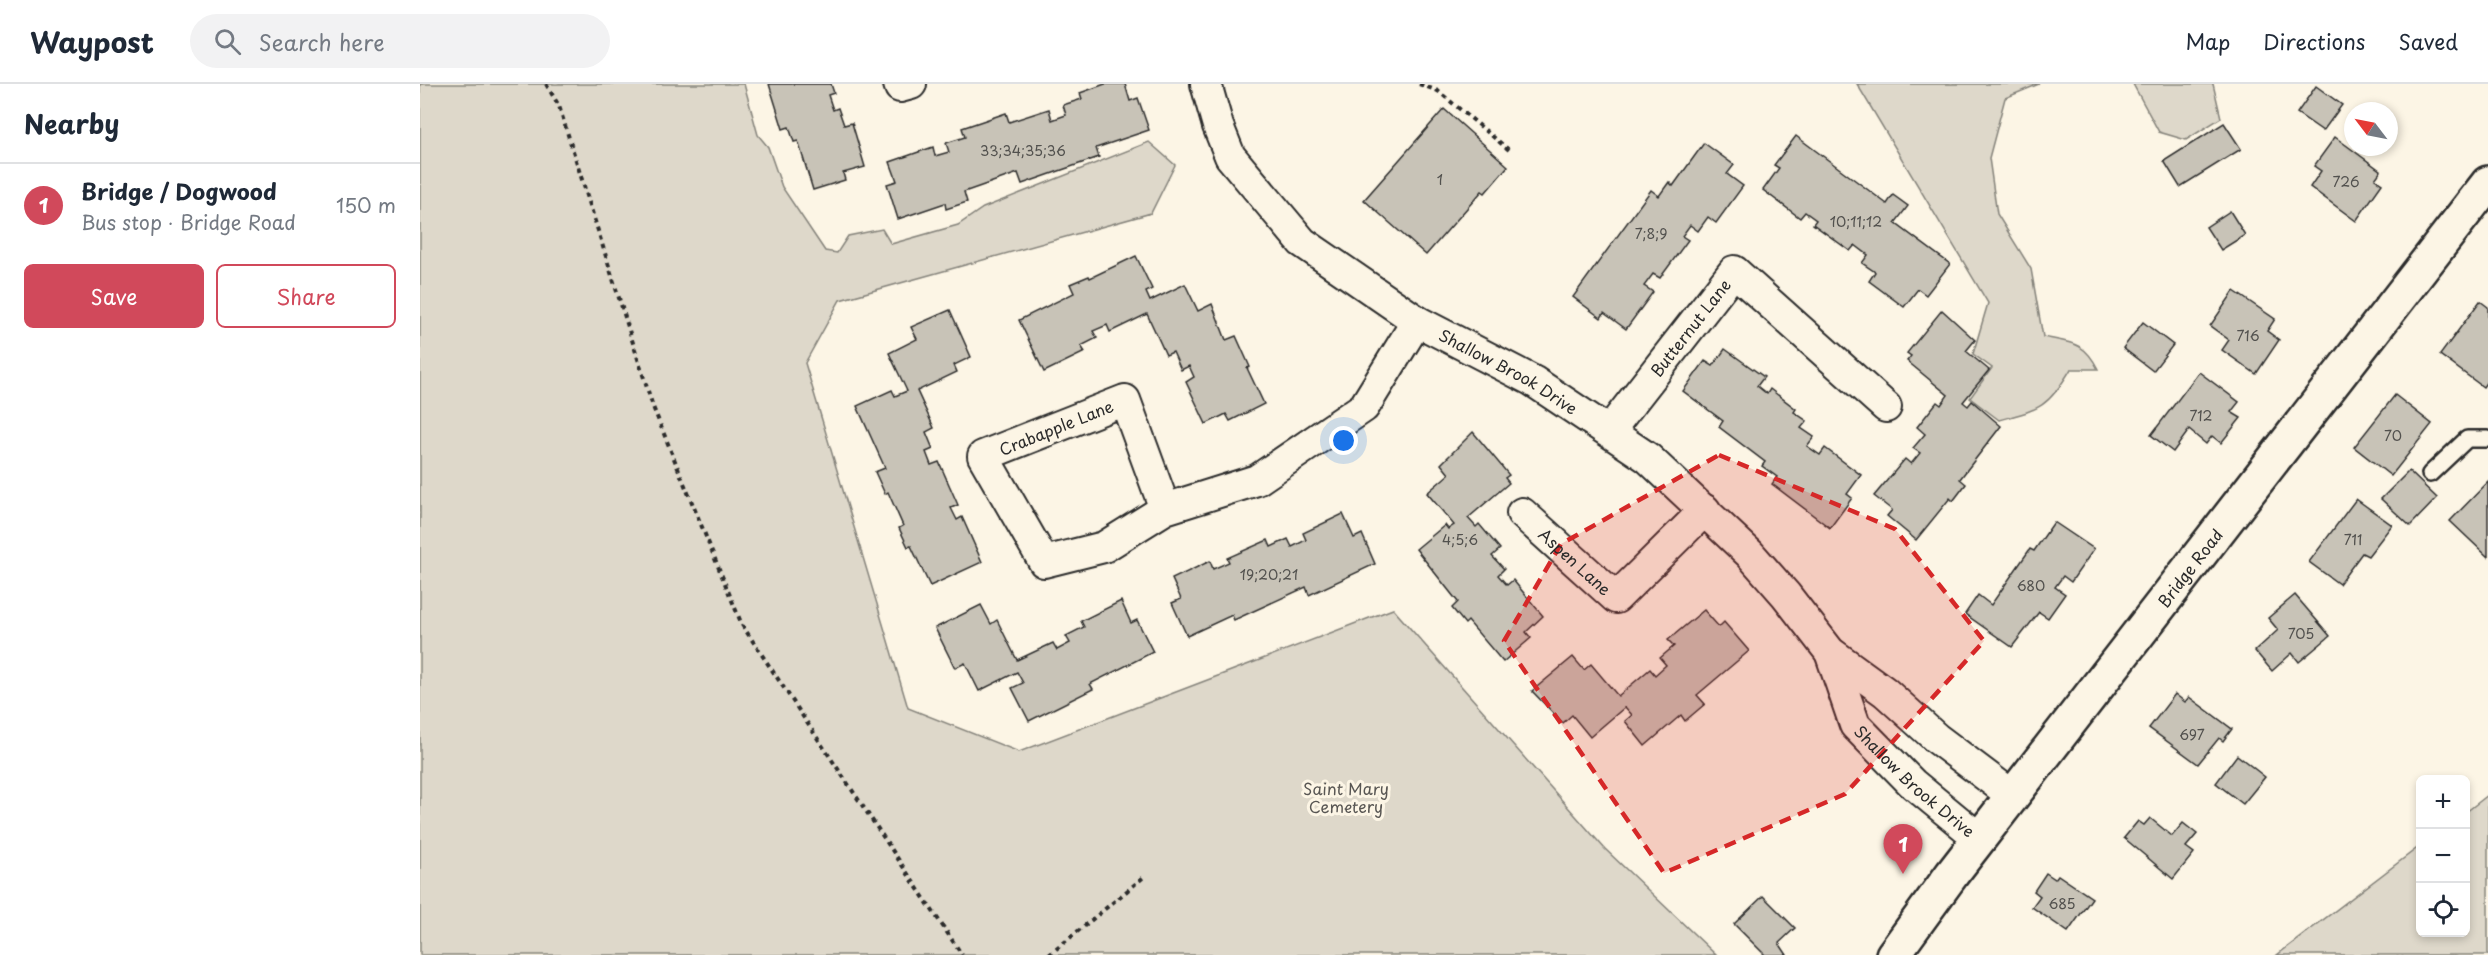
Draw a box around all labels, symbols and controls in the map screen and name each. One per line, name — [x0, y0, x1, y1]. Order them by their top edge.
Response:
search box — [190, 14, 610, 68]
text: Waypost — [30, 20, 154, 63]
icon: search — [211, 25, 244, 58]
text: Search here — [259, 25, 385, 58]
text: Map — [2185, 25, 2230, 57]
text: Directions — [2263, 25, 2365, 57]
text: Saved — [2398, 25, 2458, 57]
north arrow — [2344, 102, 2398, 156]
text: Nearby — [24, 104, 119, 143]
house number: 33;34;35;36 — [980, 140, 1066, 161]
house number: 1 — [1437, 169, 1443, 190]
house number: 726 — [2333, 171, 2359, 192]
text: Bridge / Dogwood — [81, 174, 277, 207]
text: 1 — [39, 190, 48, 220]
text: 150 m — [336, 190, 396, 220]
text: Bus stop · Bridge Road — [81, 207, 296, 237]
house number: 10;11;12 — [1830, 211, 1882, 232]
house number: 7;8;9 — [1635, 223, 1667, 244]
button: Save — [24, 264, 204, 328]
button: Share — [216, 264, 396, 328]
street label: Butternut Lane — [1644, 274, 1736, 381]
street label: Shallow Brook Drive — [1435, 322, 1583, 420]
house number: 716 — [2237, 325, 2260, 346]
street label: Crabapple Lane — [995, 393, 1117, 461]
house number: 712 — [2189, 405, 2213, 426]
house number: 70 — [2384, 425, 2402, 446]
your location — [1329, 426, 1358, 455]
street label: Aspen Lane — [1534, 522, 1617, 601]
street label: Bridge Road — [2152, 523, 2228, 612]
house number: 4;5;6 — [1442, 529, 1478, 550]
house number: 711 — [2344, 529, 2362, 550]
house number: 19;20;21 — [1240, 564, 1298, 585]
house number: 680 — [2017, 575, 2045, 596]
house number: 705 — [2288, 623, 2314, 644]
street label: Shallow Brook Drive — [1849, 719, 1980, 842]
house number: 697 — [2179, 724, 2205, 745]
map controls — [2416, 775, 2470, 937]
button: + — [2416, 775, 2470, 829]
park label: Saint Mary Cemetery — [1303, 776, 1389, 818]
pin: 1 — [1884, 824, 1922, 874]
button: − — [2416, 829, 2470, 883]
button: locate — [2416, 883, 2470, 937]
house number: 685 — [2049, 893, 2075, 914]

